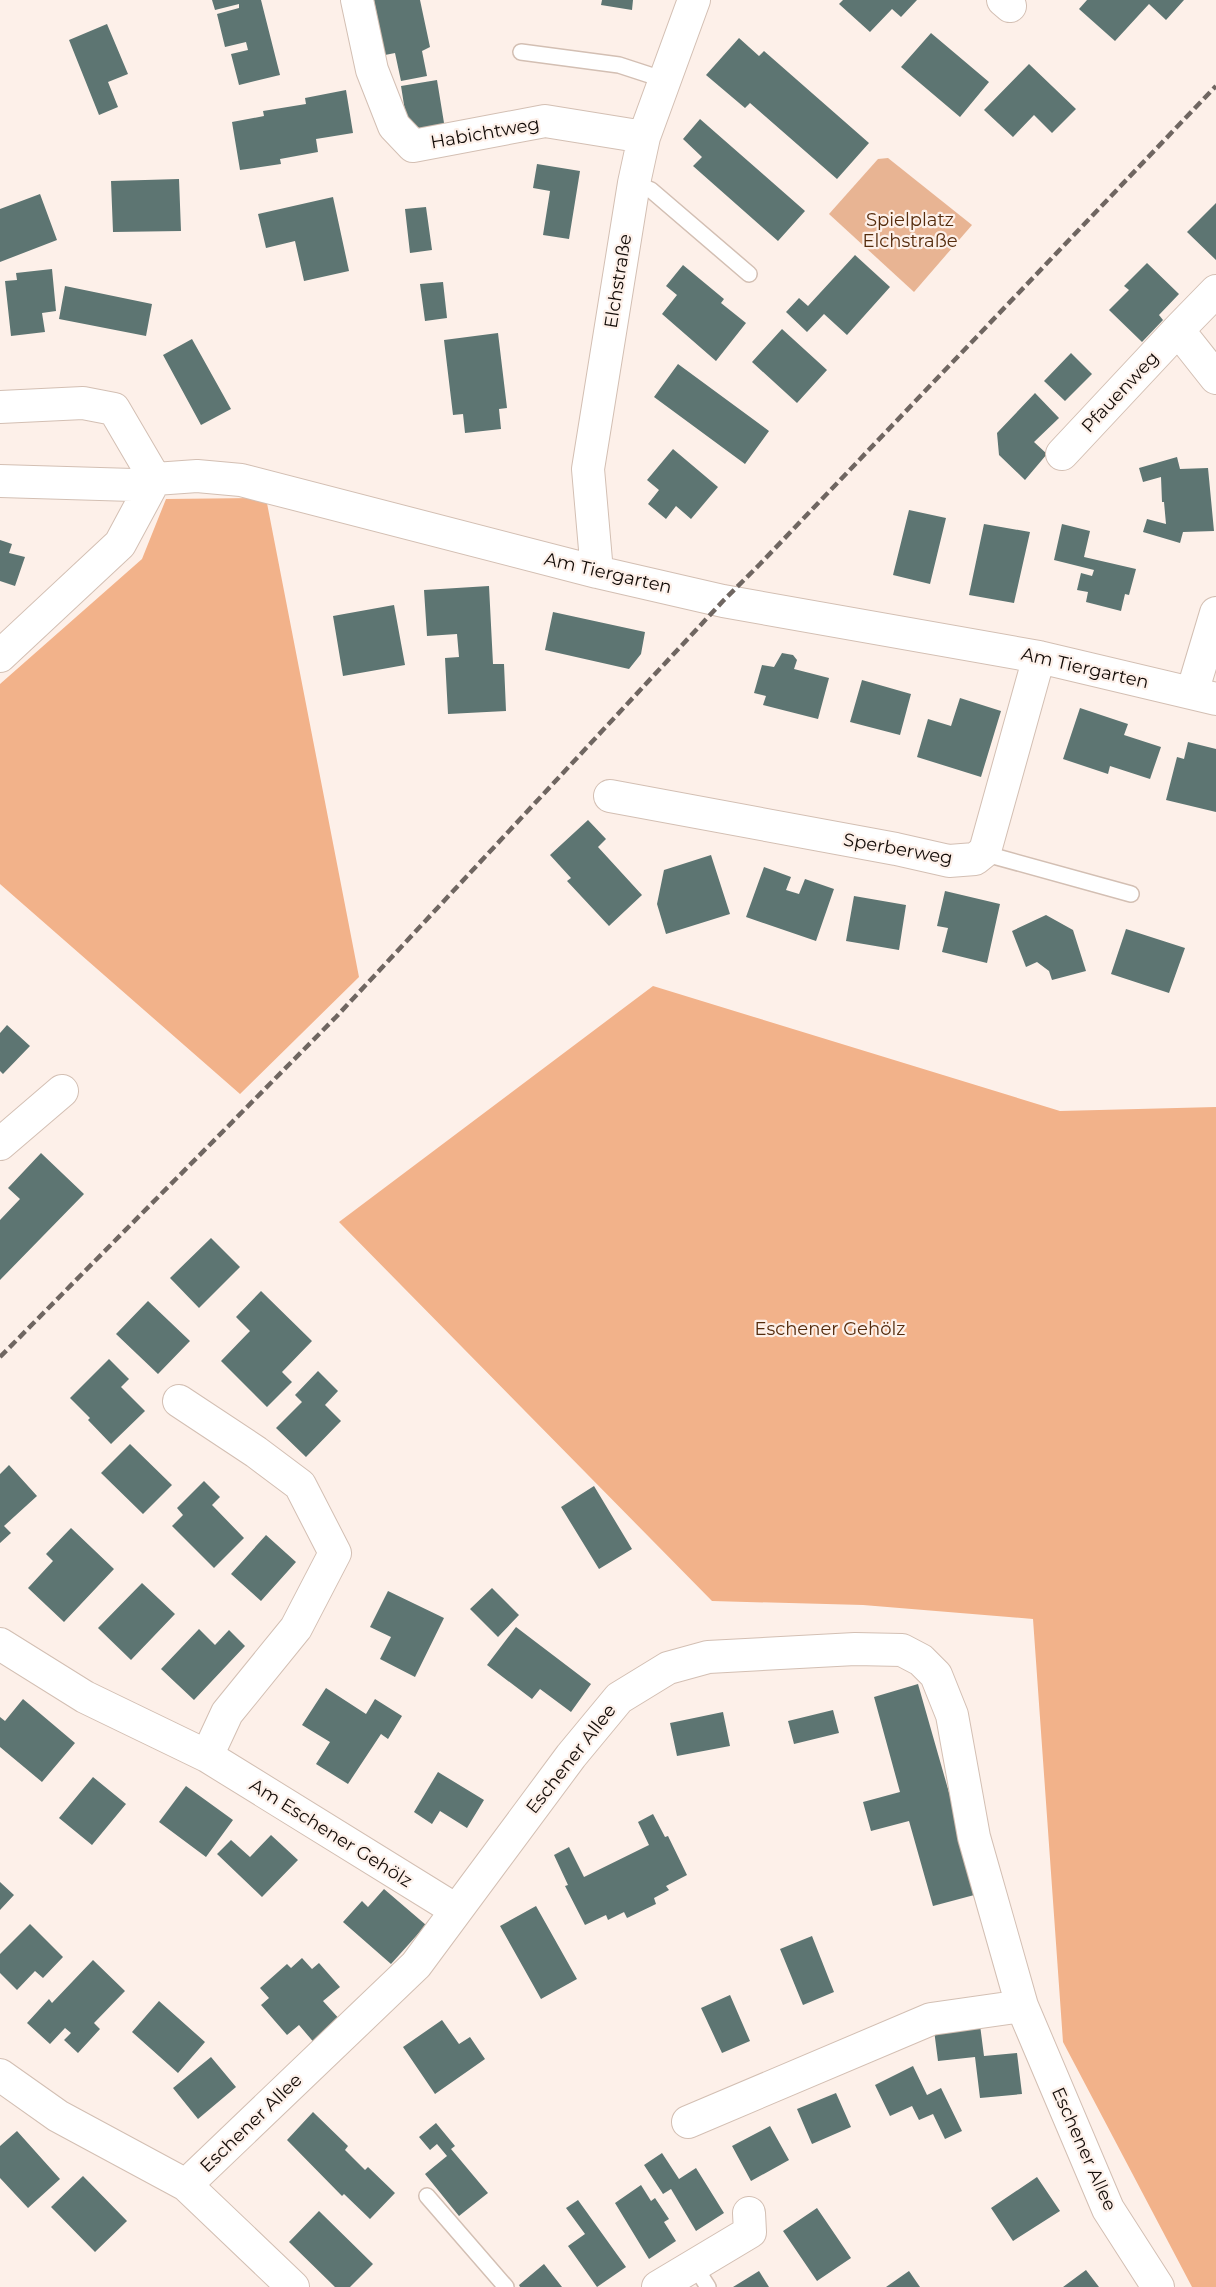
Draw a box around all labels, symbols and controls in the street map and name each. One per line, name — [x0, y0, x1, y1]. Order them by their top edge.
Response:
street label: Habichtweg — [429, 113, 541, 153]
park label: Spielplatz Elchstraße — [862, 209, 958, 252]
street label: Elchstraße — [600, 232, 636, 330]
street label: Pfauenweg — [1077, 347, 1163, 437]
street label: Am Tiergarten — [542, 548, 674, 598]
street label: Am Tiergarten — [1019, 643, 1151, 693]
street label: Sperberweg — [842, 829, 954, 869]
park label: Eschener Gehölz — [755, 1318, 905, 1340]
street label: Eschener Allee — [521, 1700, 621, 1818]
street label: Am Eschener Gehölz — [246, 1774, 416, 1892]
street label: Eschener Allee — [196, 2069, 307, 2177]
street label: Eschener Allee — [1047, 2084, 1121, 2214]

